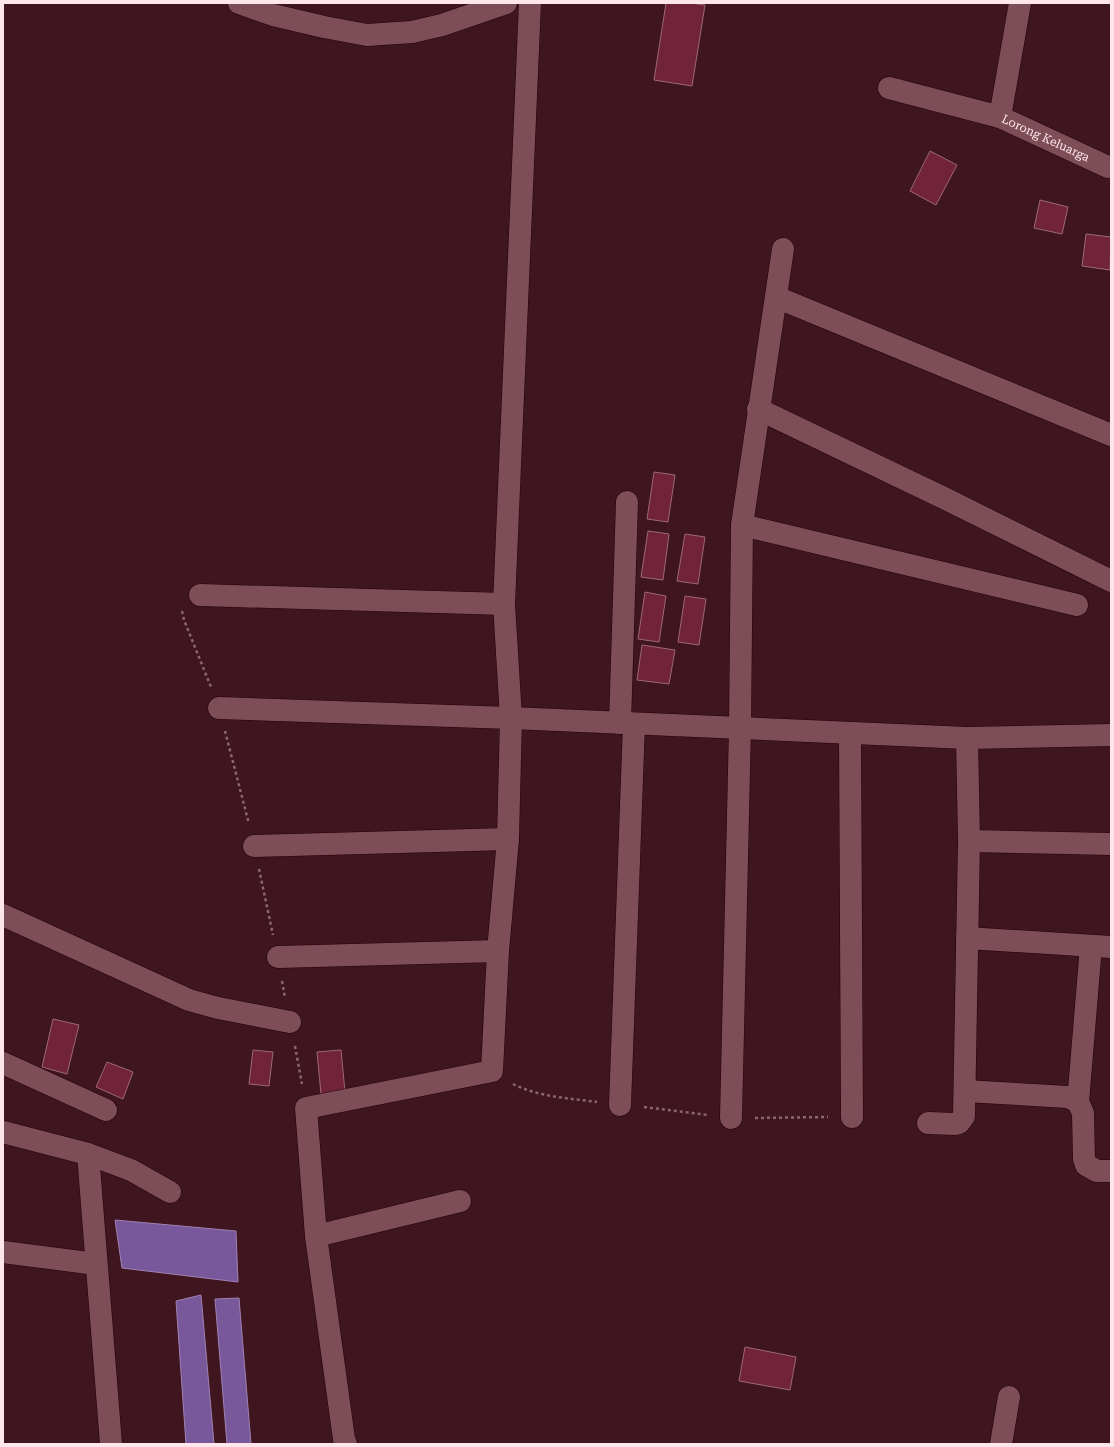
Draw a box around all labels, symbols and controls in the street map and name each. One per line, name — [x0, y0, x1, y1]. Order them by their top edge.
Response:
street label: Lorong Keluarga — [999, 112, 1092, 165]

